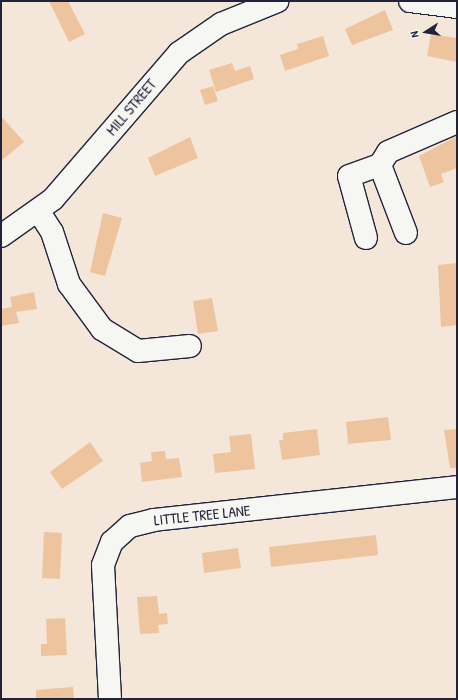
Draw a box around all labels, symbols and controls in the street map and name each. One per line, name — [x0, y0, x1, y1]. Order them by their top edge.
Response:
north arrow — [406, 12, 446, 52]
text: N — [407, 30, 422, 39]
street label: MILL STREET — [102, 75, 160, 139]
street label: LITTLE TREE LANE — [153, 501, 251, 529]

